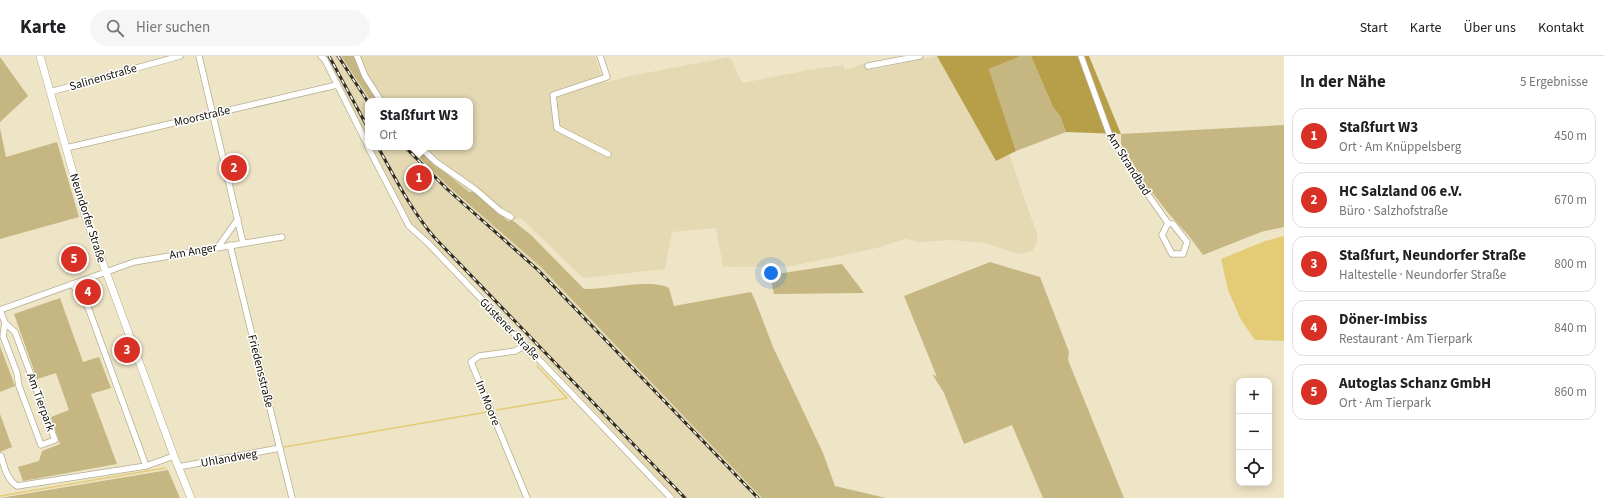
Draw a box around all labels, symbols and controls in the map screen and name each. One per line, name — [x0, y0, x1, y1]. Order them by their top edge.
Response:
search box — [90, 10, 370, 46]
text: Karte — [20, 14, 66, 41]
icon: search — [104, 17, 126, 39]
text: Hier suchen — [136, 17, 210, 38]
text: Start — [1360, 18, 1388, 38]
text: Karte — [1410, 18, 1441, 38]
text: Über uns — [1463, 18, 1516, 38]
text: Kontakt — [1538, 18, 1584, 38]
street label: Salinenstraße — [68, 60, 139, 95]
text: In der Nähe — [1300, 70, 1386, 94]
text: 5 Ergebnisse — [1520, 73, 1588, 91]
popup — [365, 98, 473, 150]
street label: Moorstraße — [172, 102, 232, 131]
text: Staßfurt W3 — [379, 105, 459, 126]
text: Staßfurt W3 — [1339, 117, 1418, 138]
text: Ort — [379, 126, 397, 144]
text: 1 — [1311, 127, 1317, 145]
text: 450 m — [1554, 127, 1587, 145]
street label: Am Strandbad — [1102, 129, 1155, 199]
text: Ort · Am Knüppelsberg — [1339, 138, 1461, 156]
pin: 2 — [221, 153, 247, 183]
pin: 1 — [406, 163, 432, 193]
street label: Neundorfer Straße — [65, 171, 110, 265]
text: HC Salzland 06 e.V. — [1339, 181, 1462, 202]
text: 2 — [1311, 191, 1317, 209]
text: 670 m — [1554, 191, 1587, 209]
text: Büro · Salzhofstraße — [1339, 202, 1448, 220]
street label: Am Anger — [168, 239, 219, 264]
pin: 5 — [61, 244, 87, 274]
text: Staßfurt, Neundorfer Straße — [1339, 245, 1526, 266]
text: 3 — [1311, 255, 1317, 273]
text: 800 m — [1554, 255, 1587, 273]
your location — [761, 263, 781, 283]
text: Haltestelle · Neundorfer Straße — [1339, 266, 1506, 284]
pin: 4 — [75, 277, 101, 307]
street label: Güstener Straße — [476, 294, 544, 364]
text: Döner-Imbiss — [1339, 309, 1427, 330]
text: 4 — [1311, 319, 1317, 337]
text: 840 m — [1554, 319, 1587, 337]
text: Restaurant · Am Tierpark — [1339, 330, 1472, 348]
street label: Friedensstraße — [243, 333, 278, 409]
pin: 3 — [114, 335, 140, 365]
street label: Am Tierpark — [22, 371, 59, 434]
text: Autoglas Schanz GmbH — [1339, 373, 1491, 394]
street label: Im Moore — [471, 378, 504, 428]
map controls — [1236, 378, 1272, 486]
button: + — [1236, 378, 1272, 414]
text: 5 — [1311, 383, 1317, 401]
text: 860 m — [1554, 383, 1587, 401]
text: Ort · Am Tierpark — [1339, 394, 1431, 412]
button: − — [1236, 414, 1272, 450]
street label: Uhlandweg — [200, 445, 259, 472]
button: locate — [1236, 450, 1272, 486]

